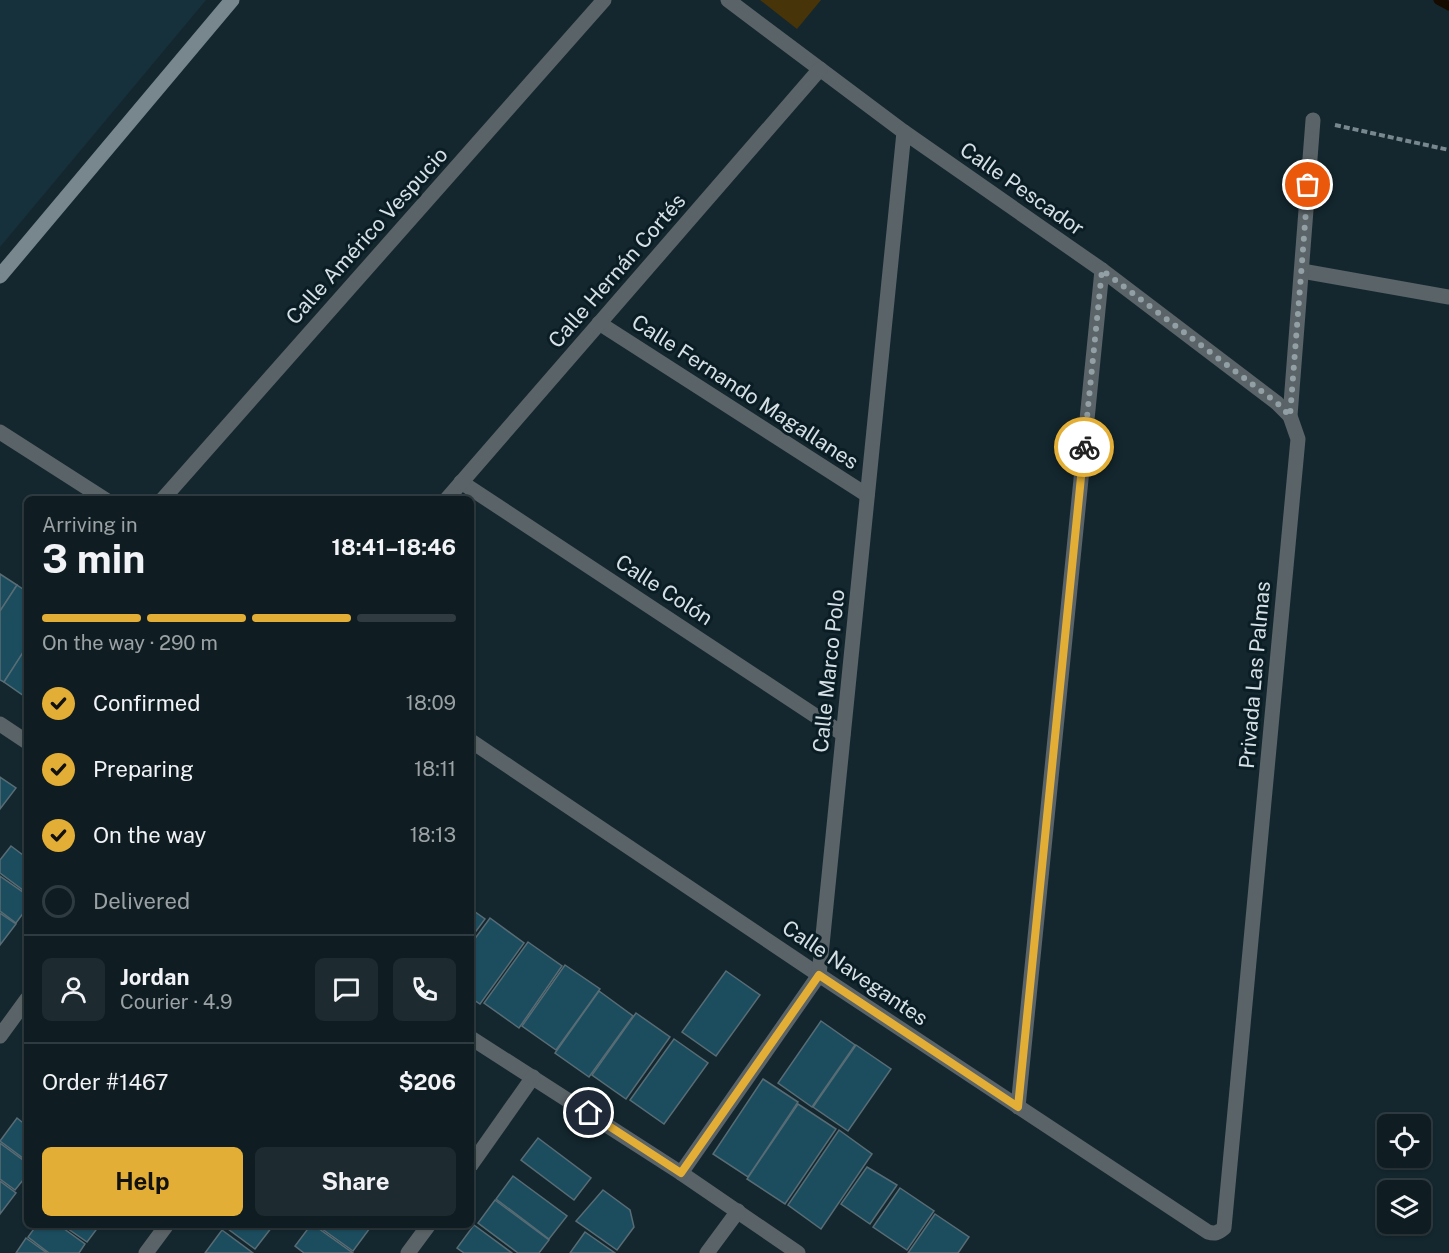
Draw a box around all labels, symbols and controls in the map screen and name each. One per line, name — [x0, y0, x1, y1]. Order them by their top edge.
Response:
street label: Calle Pescador — [955, 137, 1089, 241]
street label: Calle Américo Vespucio — [281, 142, 453, 329]
pin — [1282, 159, 1333, 210]
icon: bag — [1291, 168, 1324, 201]
street label: Calle Hernán Cortés — [543, 188, 690, 353]
street label: Calle Fernando Magallanes — [627, 309, 863, 474]
courier — [1054, 417, 1114, 477]
icon: bike — [1068, 431, 1101, 464]
text: Arriving in — [42, 513, 137, 537]
text: 18:41–18:46 — [332, 534, 456, 560]
text: 3 min — [42, 536, 145, 582]
street label: Calle Colón — [611, 549, 718, 630]
street label: Privada Las Palmas — [1234, 580, 1275, 770]
street label: Calle Marco Polo — [808, 588, 849, 754]
text: On the way · 290 m — [42, 631, 218, 655]
icon: check — [42, 687, 75, 720]
text: Confirmed — [93, 690, 200, 716]
text: 18:09 — [406, 691, 456, 715]
icon: check — [42, 753, 75, 786]
text: Preparing — [93, 756, 194, 782]
text: 18:11 — [414, 757, 456, 781]
icon: check — [42, 819, 75, 852]
text: On the way — [93, 822, 206, 848]
text: 18:13 — [410, 823, 456, 847]
text: Delivered — [93, 888, 190, 914]
street label: Calle Navegantes — [778, 915, 933, 1031]
button: person — [42, 958, 105, 1021]
button: chat — [315, 958, 378, 1021]
button: phone — [393, 958, 456, 1021]
text: Jordan — [120, 964, 189, 990]
text: Courier · 4.9 — [120, 990, 232, 1014]
text: Order #1467 — [42, 1069, 169, 1095]
text: $206 — [398, 1069, 456, 1095]
pin — [563, 1087, 614, 1138]
icon: home — [572, 1096, 605, 1129]
map controls — [1377, 1114, 1431, 1234]
button: locate — [1377, 1114, 1431, 1168]
button: Help — [42, 1147, 243, 1216]
button: Share — [255, 1147, 456, 1216]
button: layers — [1377, 1180, 1431, 1234]

